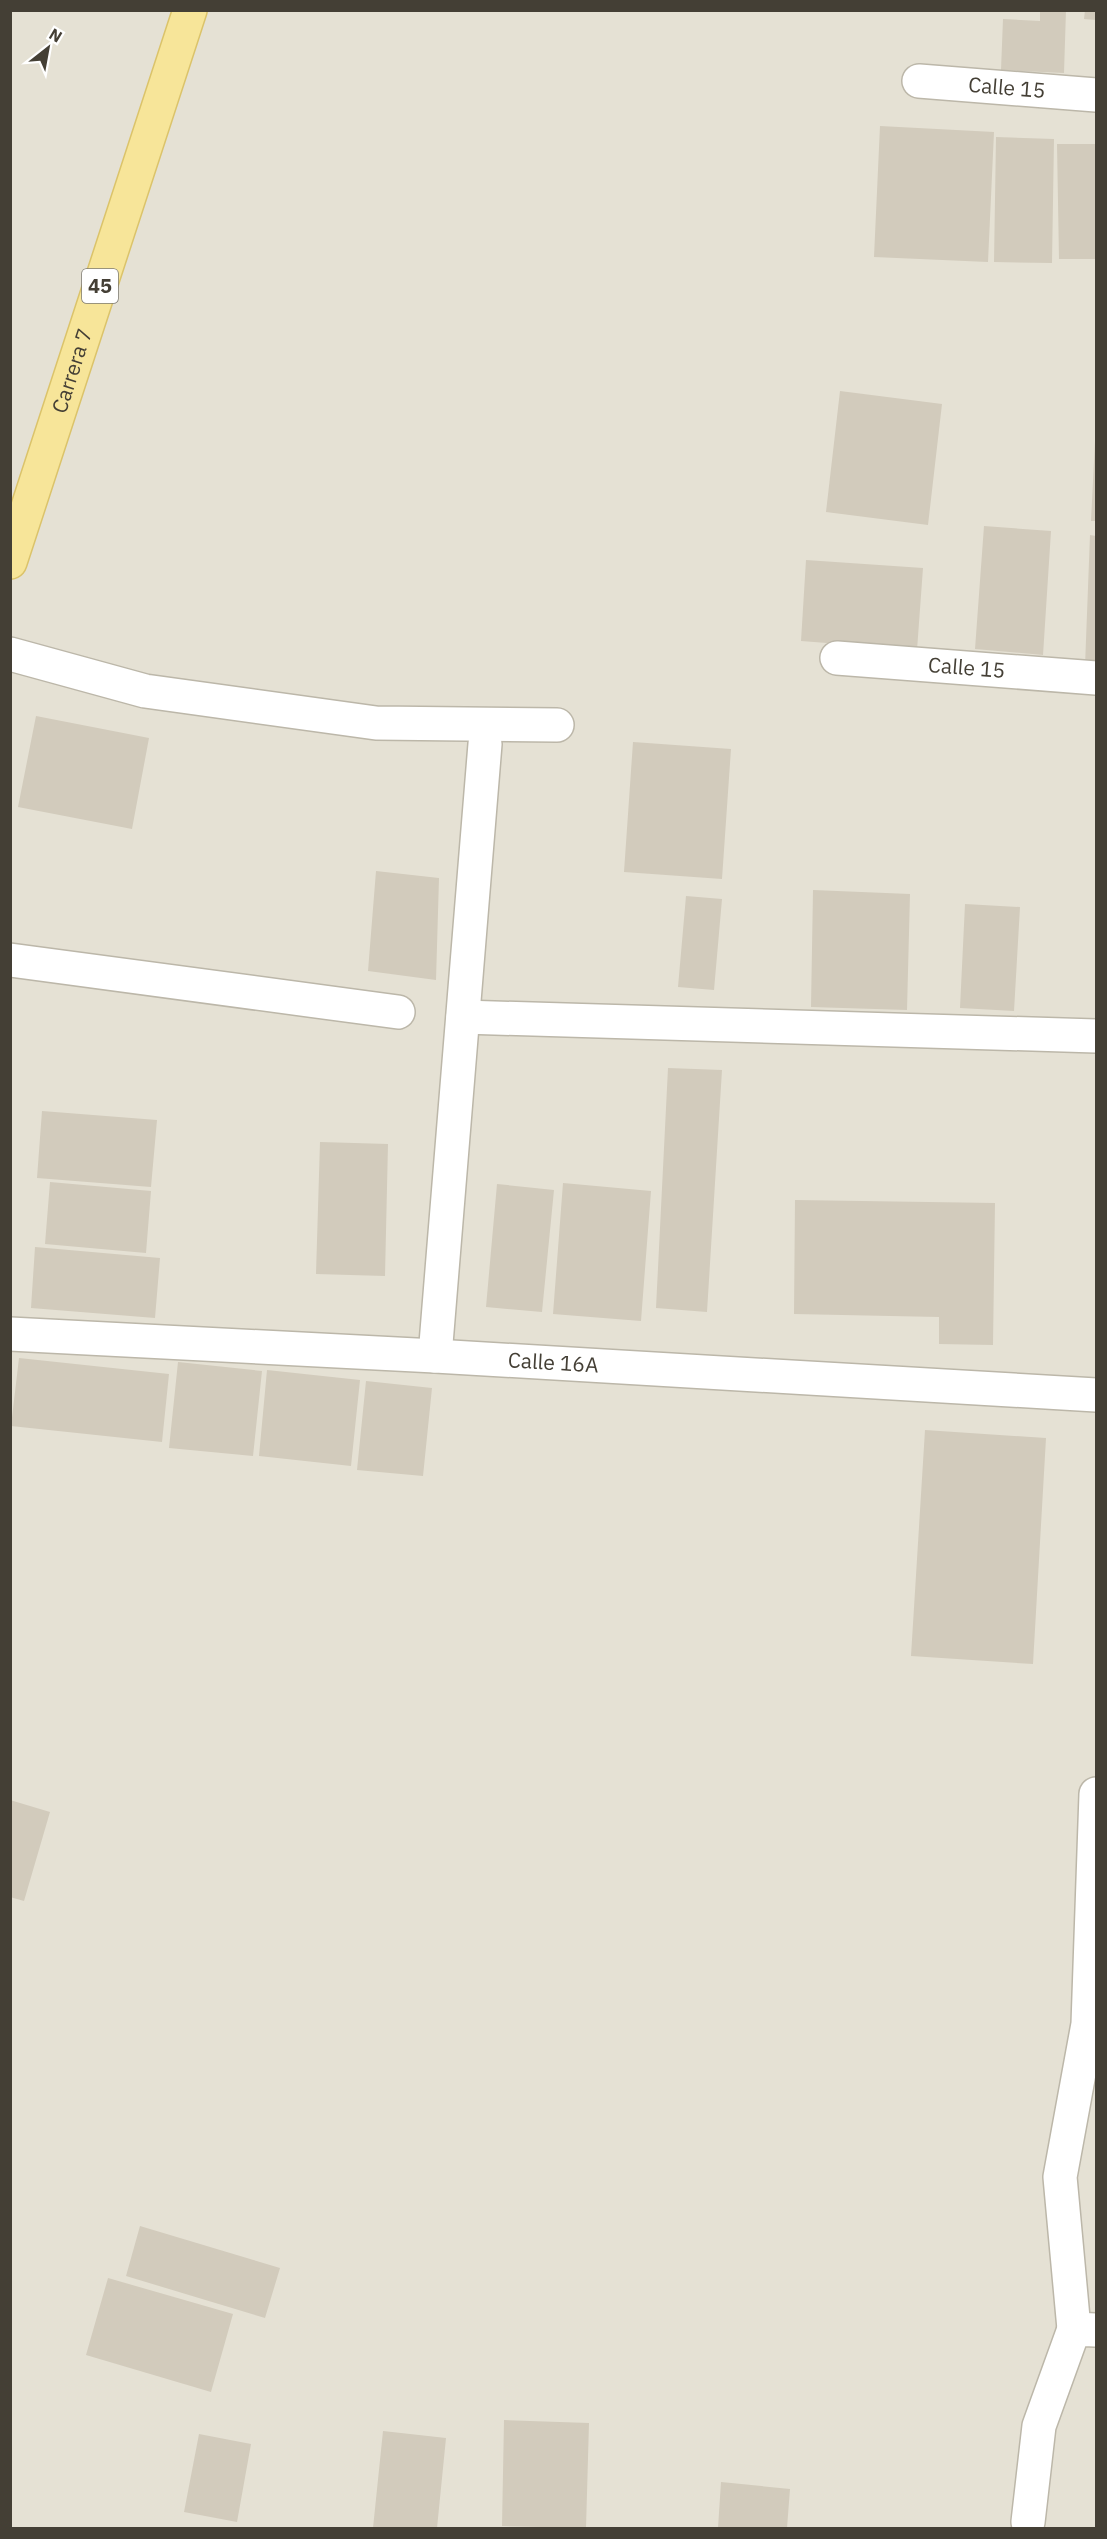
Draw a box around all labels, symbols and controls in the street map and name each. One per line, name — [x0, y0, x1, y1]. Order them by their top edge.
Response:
north arrow — [18, 18, 78, 78]
text: N — [46, 24, 66, 47]
street label: Calle 15 — [967, 70, 1046, 104]
road number: 45 — [82, 269, 118, 303]
street label: Carrera 7 — [44, 325, 98, 417]
street label: Calle 15 — [927, 650, 1006, 684]
street label: Calle 16A — [507, 1345, 599, 1379]

